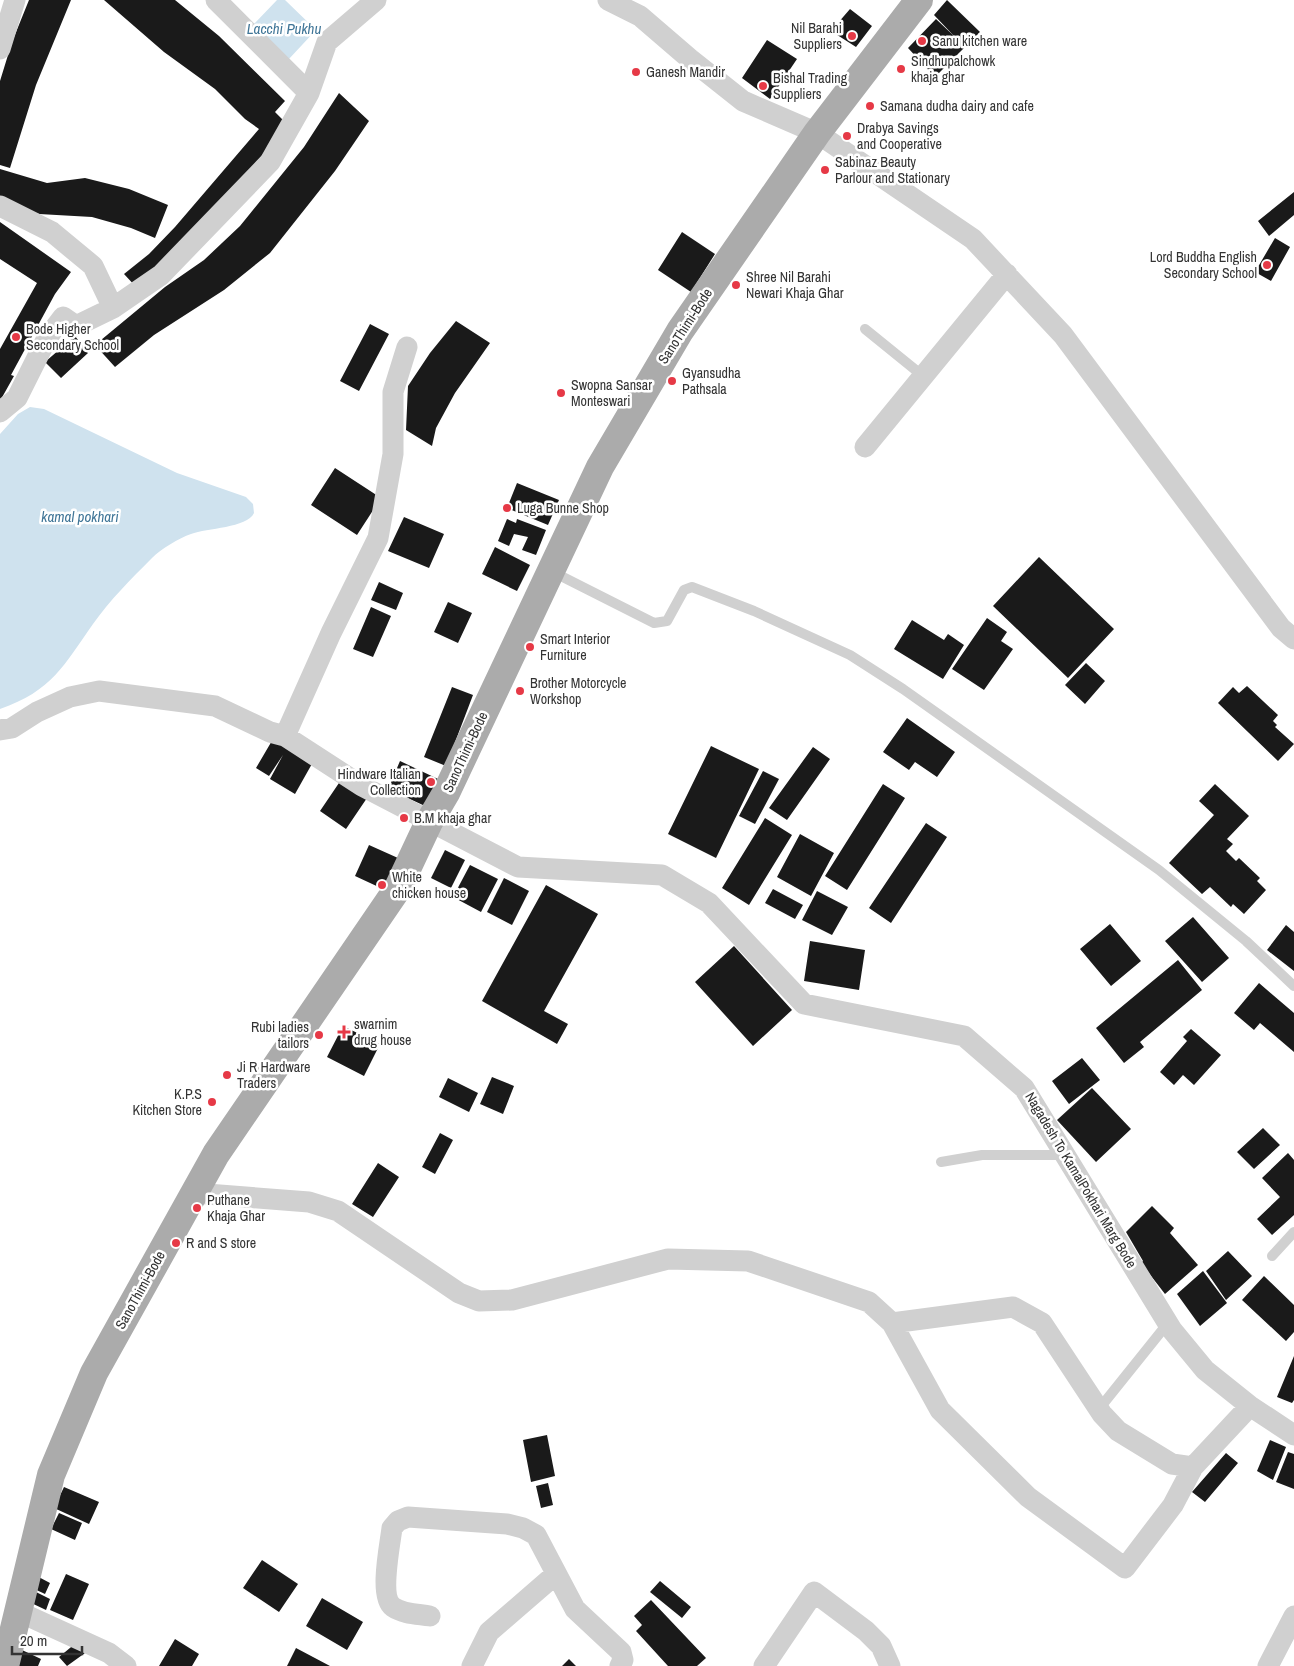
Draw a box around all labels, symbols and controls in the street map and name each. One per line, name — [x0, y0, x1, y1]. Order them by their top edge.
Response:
water label: Lacchi Pukhu — [247, 18, 321, 39]
place label: Nil Barahi Suppliers — [791, 19, 842, 53]
marker: Nil Barahi Suppliers — [846, 30, 858, 42]
place label: Sanu kitchen ware — [932, 32, 1027, 50]
marker: Sanu kitchen ware — [916, 35, 928, 47]
place label: Sindhupalchowk khaja ghar — [911, 52, 995, 86]
place label: Ganesh Mandir — [646, 63, 725, 81]
marker: Sindhupalchowk khaja ghar — [895, 63, 907, 75]
marker: Ganesh Mandir — [630, 66, 642, 78]
place label: Bishal Trading Suppliers — [773, 69, 848, 103]
marker: Bishal Trading Suppliers — [757, 80, 769, 92]
place label: Samana dudha dairy and cafe — [880, 97, 1034, 115]
marker: Samana dudha dairy and cafe — [864, 100, 876, 112]
place label: Drabya Savings and Cooperative — [857, 119, 942, 153]
marker: Drabya Savings and Cooperative — [841, 130, 853, 142]
place label: Sabinaz Beauty Parlour and Stationary — [835, 153, 950, 187]
marker: Sabinaz Beauty Parlour and Stationary — [819, 164, 831, 176]
place label: Lord Buddha English Secondary School — [1150, 248, 1257, 282]
marker: Lord Buddha English Secondary School — [1261, 259, 1273, 271]
place label: Shree Nil Barahi Newari Khaja Ghar — [746, 268, 844, 302]
marker: Shree Nil Barahi Newari Khaja Ghar — [730, 279, 742, 291]
street label: SanoThimi-Bode — [654, 285, 716, 367]
place label: Bode Higher Secondary School — [26, 320, 119, 354]
marker: Bode Higher Secondary School — [10, 331, 22, 343]
place label: Gyansudha Pathsala — [682, 364, 741, 398]
marker: Gyansudha Pathsala — [666, 375, 678, 387]
place label: Swopna Sansar Monteswari — [571, 376, 652, 410]
marker: Swopna Sansar Monteswari — [555, 387, 567, 399]
place label: Luga Bunne Shop — [517, 499, 609, 517]
marker: Luga Bunne Shop — [501, 502, 513, 514]
water label: kamal pokhari — [41, 506, 119, 527]
place label: Smart Interior Furniture — [540, 630, 610, 664]
marker: Smart Interior Furniture — [524, 641, 536, 653]
place label: Brother Motorcycle Workshop — [530, 674, 626, 708]
marker: Brother Motorcycle Workshop — [514, 685, 526, 697]
street label: SanoThimi-Bode — [439, 709, 491, 795]
place label: Hindware Italian Collection — [337, 765, 421, 799]
marker: Hindware Italian Collection — [425, 776, 437, 788]
place label: B.M khaja ghar — [414, 809, 491, 827]
marker: B.M khaja ghar — [398, 812, 410, 824]
place label: White chicken house — [392, 868, 466, 902]
marker: White chicken house — [376, 879, 388, 891]
place label: swarnim drug house — [354, 1015, 411, 1049]
place label: Rubi ladies tailors — [251, 1018, 309, 1052]
marker: swarnim drug house — [338, 1026, 350, 1038]
marker: Rubi ladies tailors — [313, 1029, 325, 1041]
place label: Ji R Hardware Traders — [237, 1058, 310, 1092]
marker: Ji R Hardware Traders — [221, 1069, 233, 1081]
place label: K.P.S Kitchen Store — [132, 1085, 202, 1119]
street label: Nagadesh To KamalPokhari Marg Bode — [1021, 1089, 1141, 1271]
marker: K.P.S Kitchen Store — [206, 1096, 218, 1108]
place label: Puthane Khaja Ghar — [207, 1191, 265, 1225]
marker: Puthane Khaja Ghar — [191, 1202, 203, 1214]
place label: R and S store — [186, 1234, 256, 1252]
marker: R and S store — [170, 1237, 182, 1249]
street label: SanoThimi-Bode — [111, 1248, 169, 1332]
scale bar — [12, 1624, 82, 1656]
text: 20 m — [20, 1630, 47, 1651]

